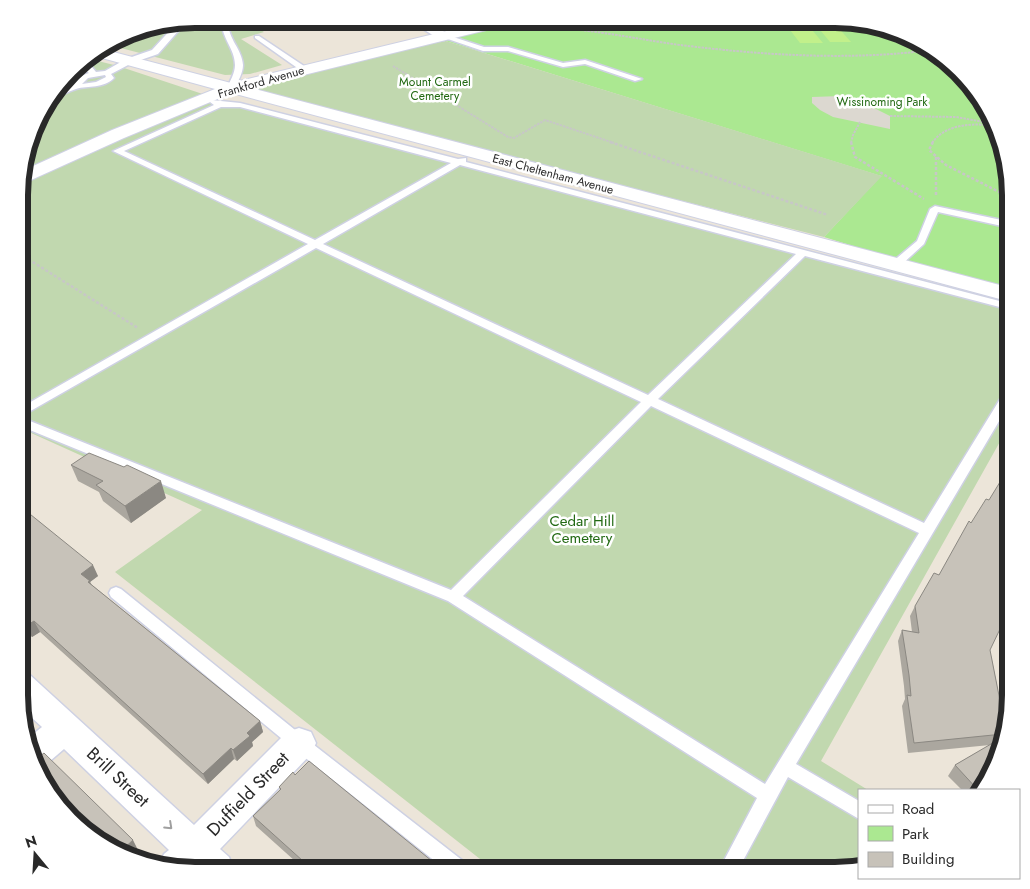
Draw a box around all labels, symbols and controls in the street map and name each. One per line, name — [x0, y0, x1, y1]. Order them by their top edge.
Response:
street label: Frankford Avenue — [216, 61, 306, 103]
park label: Mount Carmel Cemetery — [399, 73, 471, 105]
park label: Wissinoming Park — [836, 93, 928, 111]
street label: East Cheltenham Avenue — [490, 149, 616, 199]
park label: Cedar Hill Cemetery — [550, 510, 614, 549]
street label: Brill Street — [81, 741, 156, 813]
street label: Duffield Street — [201, 745, 296, 842]
legend — [858, 789, 1020, 879]
text: Road — [902, 798, 934, 820]
one-way arrow — [164, 820, 173, 829]
text: Park — [902, 823, 929, 845]
north arrow — [10, 829, 60, 879]
text: N — [23, 830, 39, 853]
text: Building — [902, 848, 954, 870]

